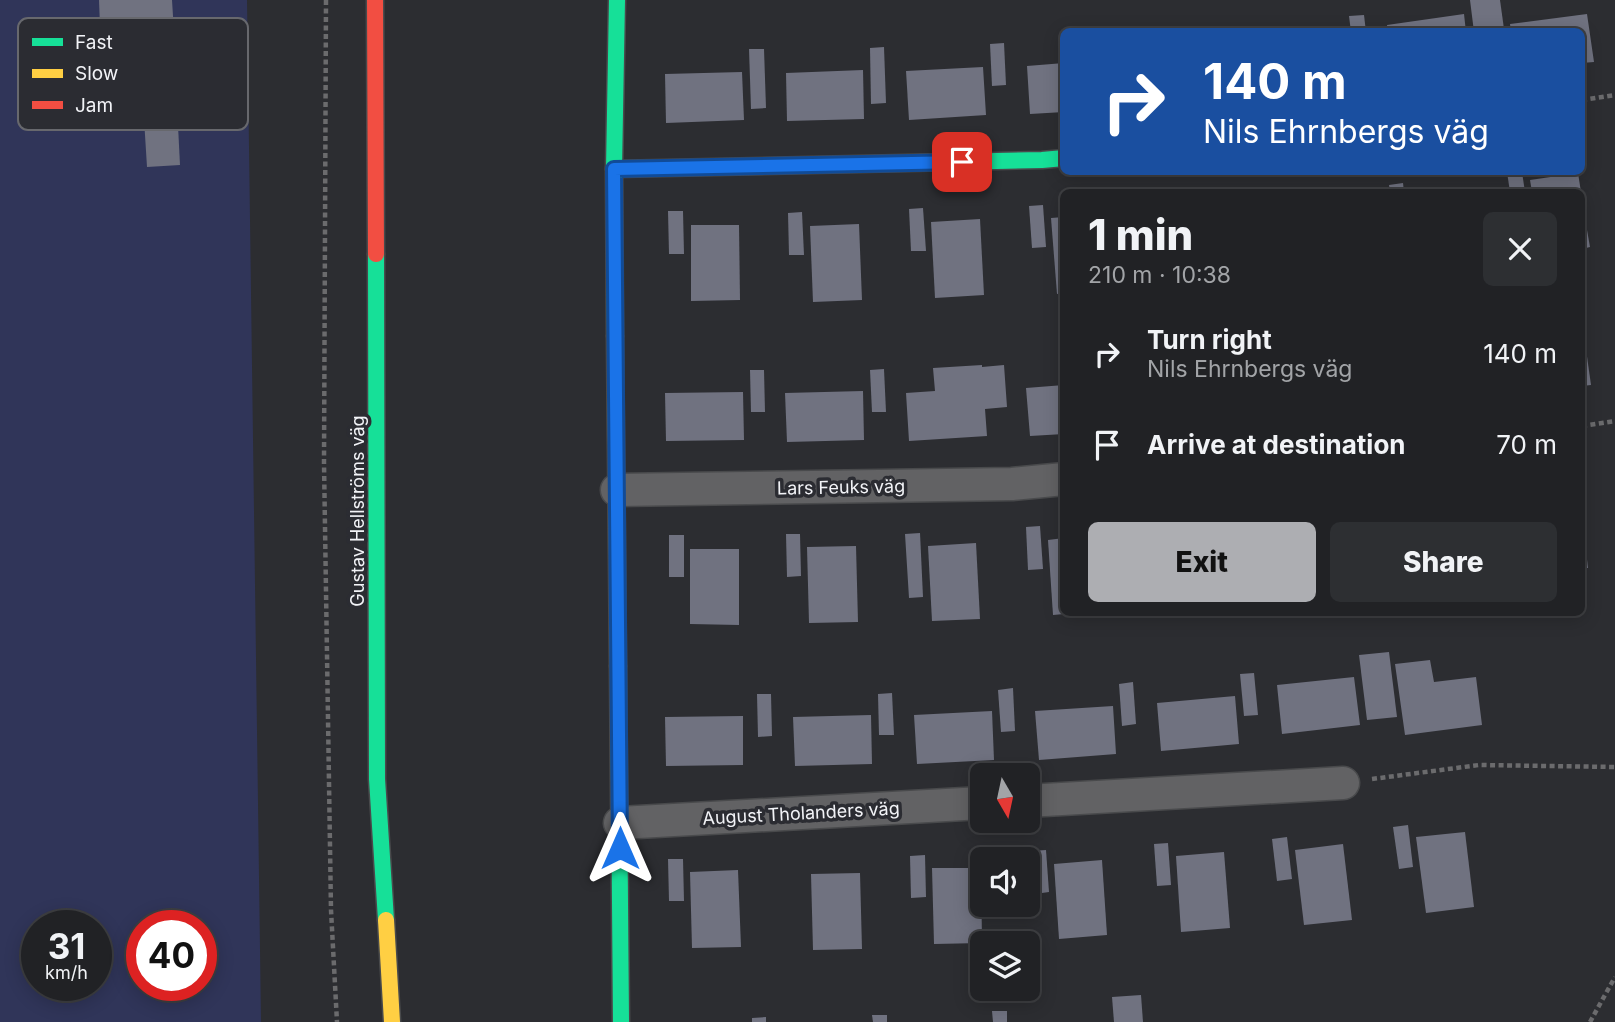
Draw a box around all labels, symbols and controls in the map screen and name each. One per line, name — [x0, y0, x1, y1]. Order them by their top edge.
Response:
legend — [18, 18, 248, 130]
text: Fast — [75, 31, 113, 54]
text: 140 m — [1203, 52, 1347, 111]
icon: right — [1088, 56, 1179, 147]
text: Slow — [75, 62, 118, 85]
text: Jam — [75, 94, 113, 117]
text: Nils Ehrnbergs väg — [1203, 112, 1489, 151]
pin — [932, 132, 992, 192]
icon: arrive — [943, 143, 981, 181]
text: 1 min — [1088, 209, 1193, 260]
button: close — [1483, 212, 1557, 286]
text: 210 m · 10:38 — [1088, 261, 1231, 289]
text: Turn right — [1147, 324, 1272, 355]
icon: right — [1088, 335, 1126, 373]
text: 140 m — [1483, 338, 1557, 369]
text: Nils Ehrnbergs väg — [1147, 355, 1352, 383]
street label: Gustav Hellströms väg — [347, 415, 368, 607]
icon: arrive — [1088, 426, 1126, 464]
text: Arrive at destination — [1147, 429, 1406, 460]
text: 70 m — [1496, 429, 1557, 460]
street label: Lars Feuks väg — [777, 475, 905, 499]
button: Exit — [1088, 522, 1316, 602]
button: Share — [1330, 522, 1557, 602]
north arrow — [970, 763, 1040, 833]
map controls — [970, 763, 1040, 1001]
street label: August Tholanders väg — [702, 797, 900, 829]
position arrow — [583, 811, 657, 885]
button: sound — [970, 847, 1040, 917]
speed limit sign: 40 — [126, 910, 217, 1001]
text: 31 — [48, 925, 85, 967]
button: layers — [970, 931, 1040, 1001]
text: km/h — [45, 962, 88, 983]

